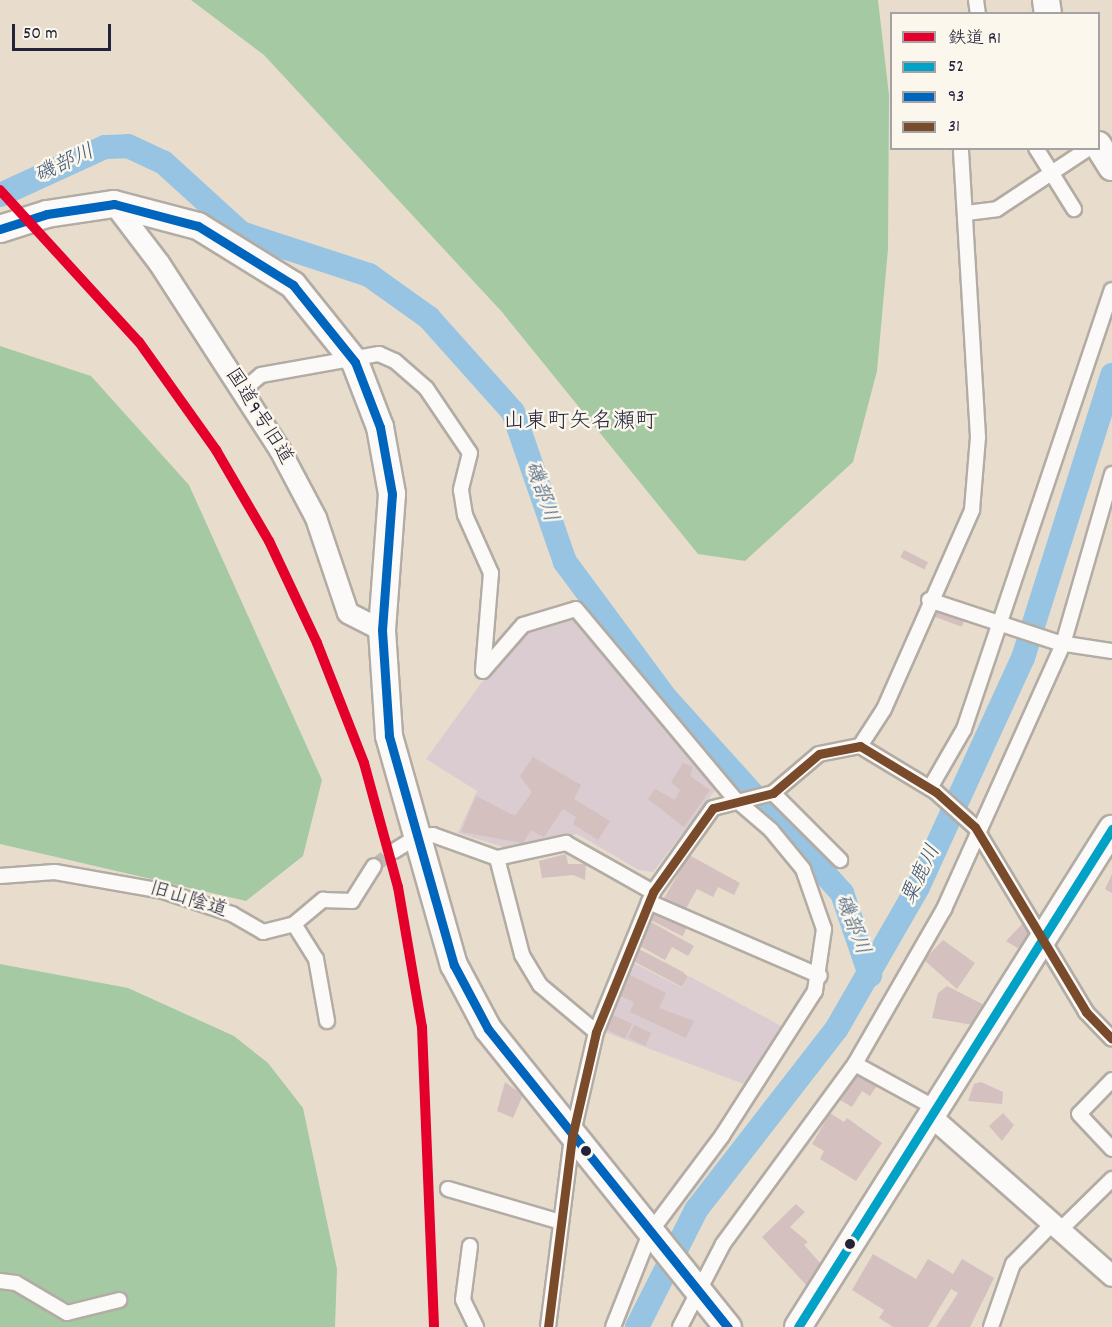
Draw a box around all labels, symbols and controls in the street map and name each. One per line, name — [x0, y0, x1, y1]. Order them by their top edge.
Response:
scale bar — [15, 12, 114, 50]
legend — [890, 12, 1100, 150]
text: 50 m — [23, 22, 58, 47]
text: 鉄道 R1 — [948, 27, 1001, 52]
text: 52 — [948, 55, 964, 80]
text: 93 — [948, 85, 964, 110]
text: 31 — [948, 115, 960, 140]
water label: 磯部川 — [31, 140, 99, 190]
street label: 国道9号旧道 — [219, 364, 297, 470]
district label: 山東町矢名瀬町 — [503, 410, 657, 436]
water label: 磯部川 — [518, 458, 562, 526]
water label: 粟鹿川 — [897, 841, 947, 909]
street label: 旧山陰道 — [146, 878, 230, 924]
water label: 磯部川 — [828, 891, 874, 959]
unlabelled marker — [580, 1145, 592, 1157]
unlabelled marker — [844, 1238, 856, 1250]

